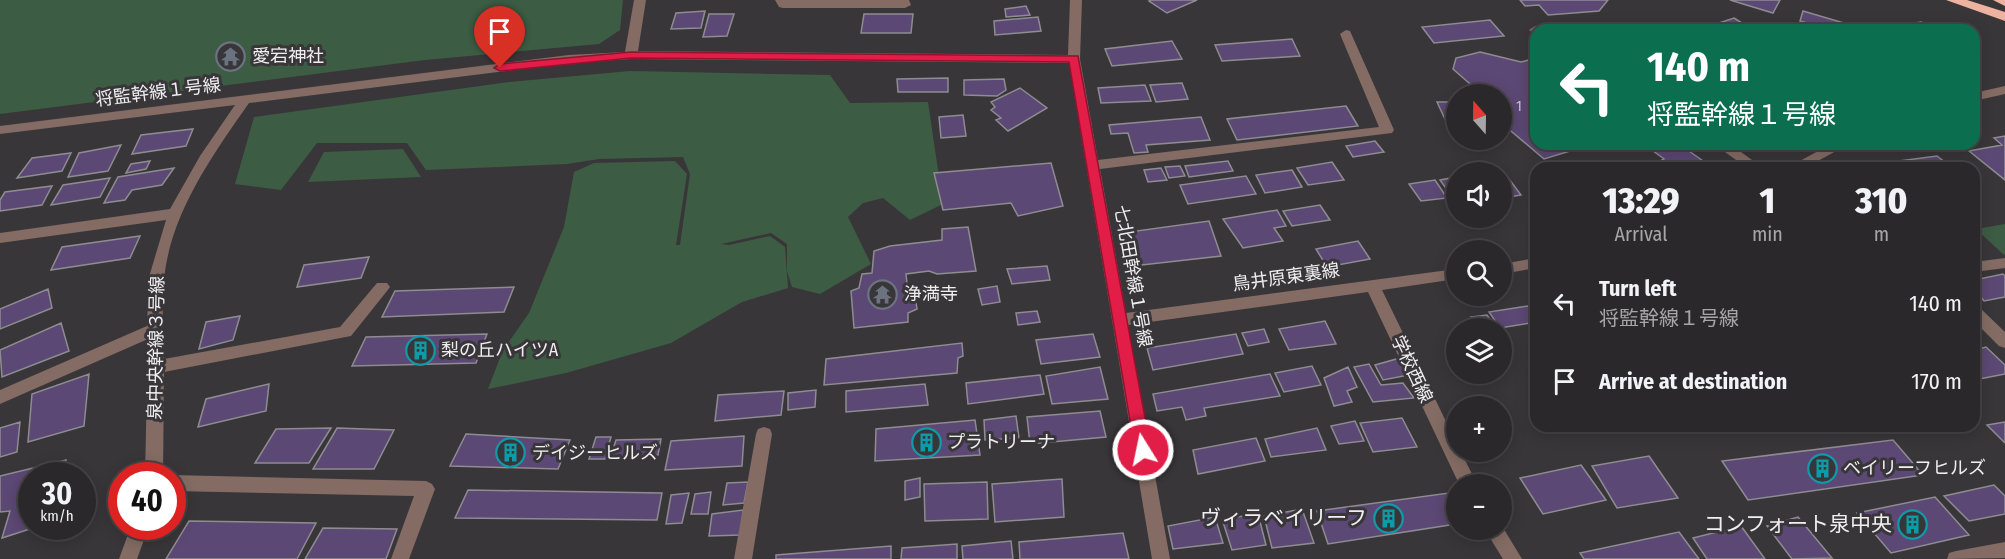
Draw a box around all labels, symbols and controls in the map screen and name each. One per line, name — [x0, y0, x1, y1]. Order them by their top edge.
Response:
pin — [474, 6, 525, 68]
icon: arrive — [483, 15, 516, 48]
temple icon: 愛宕神社 — [215, 40, 247, 72]
text: 140 m — [1647, 42, 1750, 92]
place label: 愛宕神社 — [252, 45, 324, 67]
icon: left — [1548, 48, 1626, 126]
street label: 将監幹線１号線 — [94, 73, 222, 111]
north arrow — [1446, 84, 1512, 150]
map controls — [1446, 84, 1512, 540]
house number: 1 — [1516, 97, 1522, 115]
text: 将監幹線１号線 — [1647, 99, 1836, 131]
button: sound — [1446, 162, 1512, 228]
text: 13:29 — [1602, 179, 1679, 223]
text: 1 — [1760, 179, 1775, 223]
text: 310 — [1855, 179, 1907, 223]
street label: 七北田幹線１号線 — [1110, 203, 1156, 349]
text: Arrival — [1614, 222, 1667, 246]
text: min — [1752, 222, 1783, 246]
text: m — [1874, 222, 1889, 246]
button: search — [1446, 240, 1512, 306]
street label: 鳥井原東裏線 — [1231, 259, 1341, 295]
text: Turn left — [1599, 275, 1677, 302]
street label: 泉中央幹線３号線 — [144, 276, 168, 420]
temple icon: 浄満寺 — [867, 278, 899, 310]
place label: 浄満寺 — [904, 283, 958, 305]
icon: left — [1548, 287, 1581, 320]
text: 140 m — [1909, 290, 1962, 317]
text: 将監幹線１号線 — [1599, 306, 1739, 330]
button: layers — [1446, 318, 1512, 384]
street label: 学校西線 — [1387, 332, 1437, 406]
building icon: 梨の丘ハイツA — [404, 334, 436, 366]
place label: 梨の丘ハイツA — [441, 339, 559, 361]
icon: arrive — [1548, 365, 1581, 398]
text: Arrive at destination — [1599, 368, 1787, 395]
text: 170 m — [1911, 368, 1962, 395]
button: + — [1446, 396, 1512, 462]
position arrow — [1111, 418, 1175, 482]
building icon: プラトリーナ — [910, 426, 942, 458]
place label: プラトリーナ — [947, 431, 1055, 453]
building icon: デイジーヒルズ — [495, 437, 527, 469]
place label: デイジーヒルズ — [532, 442, 658, 464]
building icon: ベイリーフヒルズ — [1806, 452, 1838, 484]
place label: ベイリーフヒルズ — [1843, 457, 1986, 479]
speed limit sign: 40 — [108, 462, 186, 540]
button: − — [1446, 474, 1512, 540]
text: 30 — [42, 476, 72, 512]
building icon: ヴィラベイリーフ — [1372, 502, 1404, 534]
place label: ヴィラベイリーフ — [1200, 505, 1367, 531]
text: km/h — [40, 507, 74, 525]
building icon: コンフォート泉中央 — [1897, 508, 1929, 540]
place label: コンフォート泉中央 — [1704, 511, 1892, 537]

